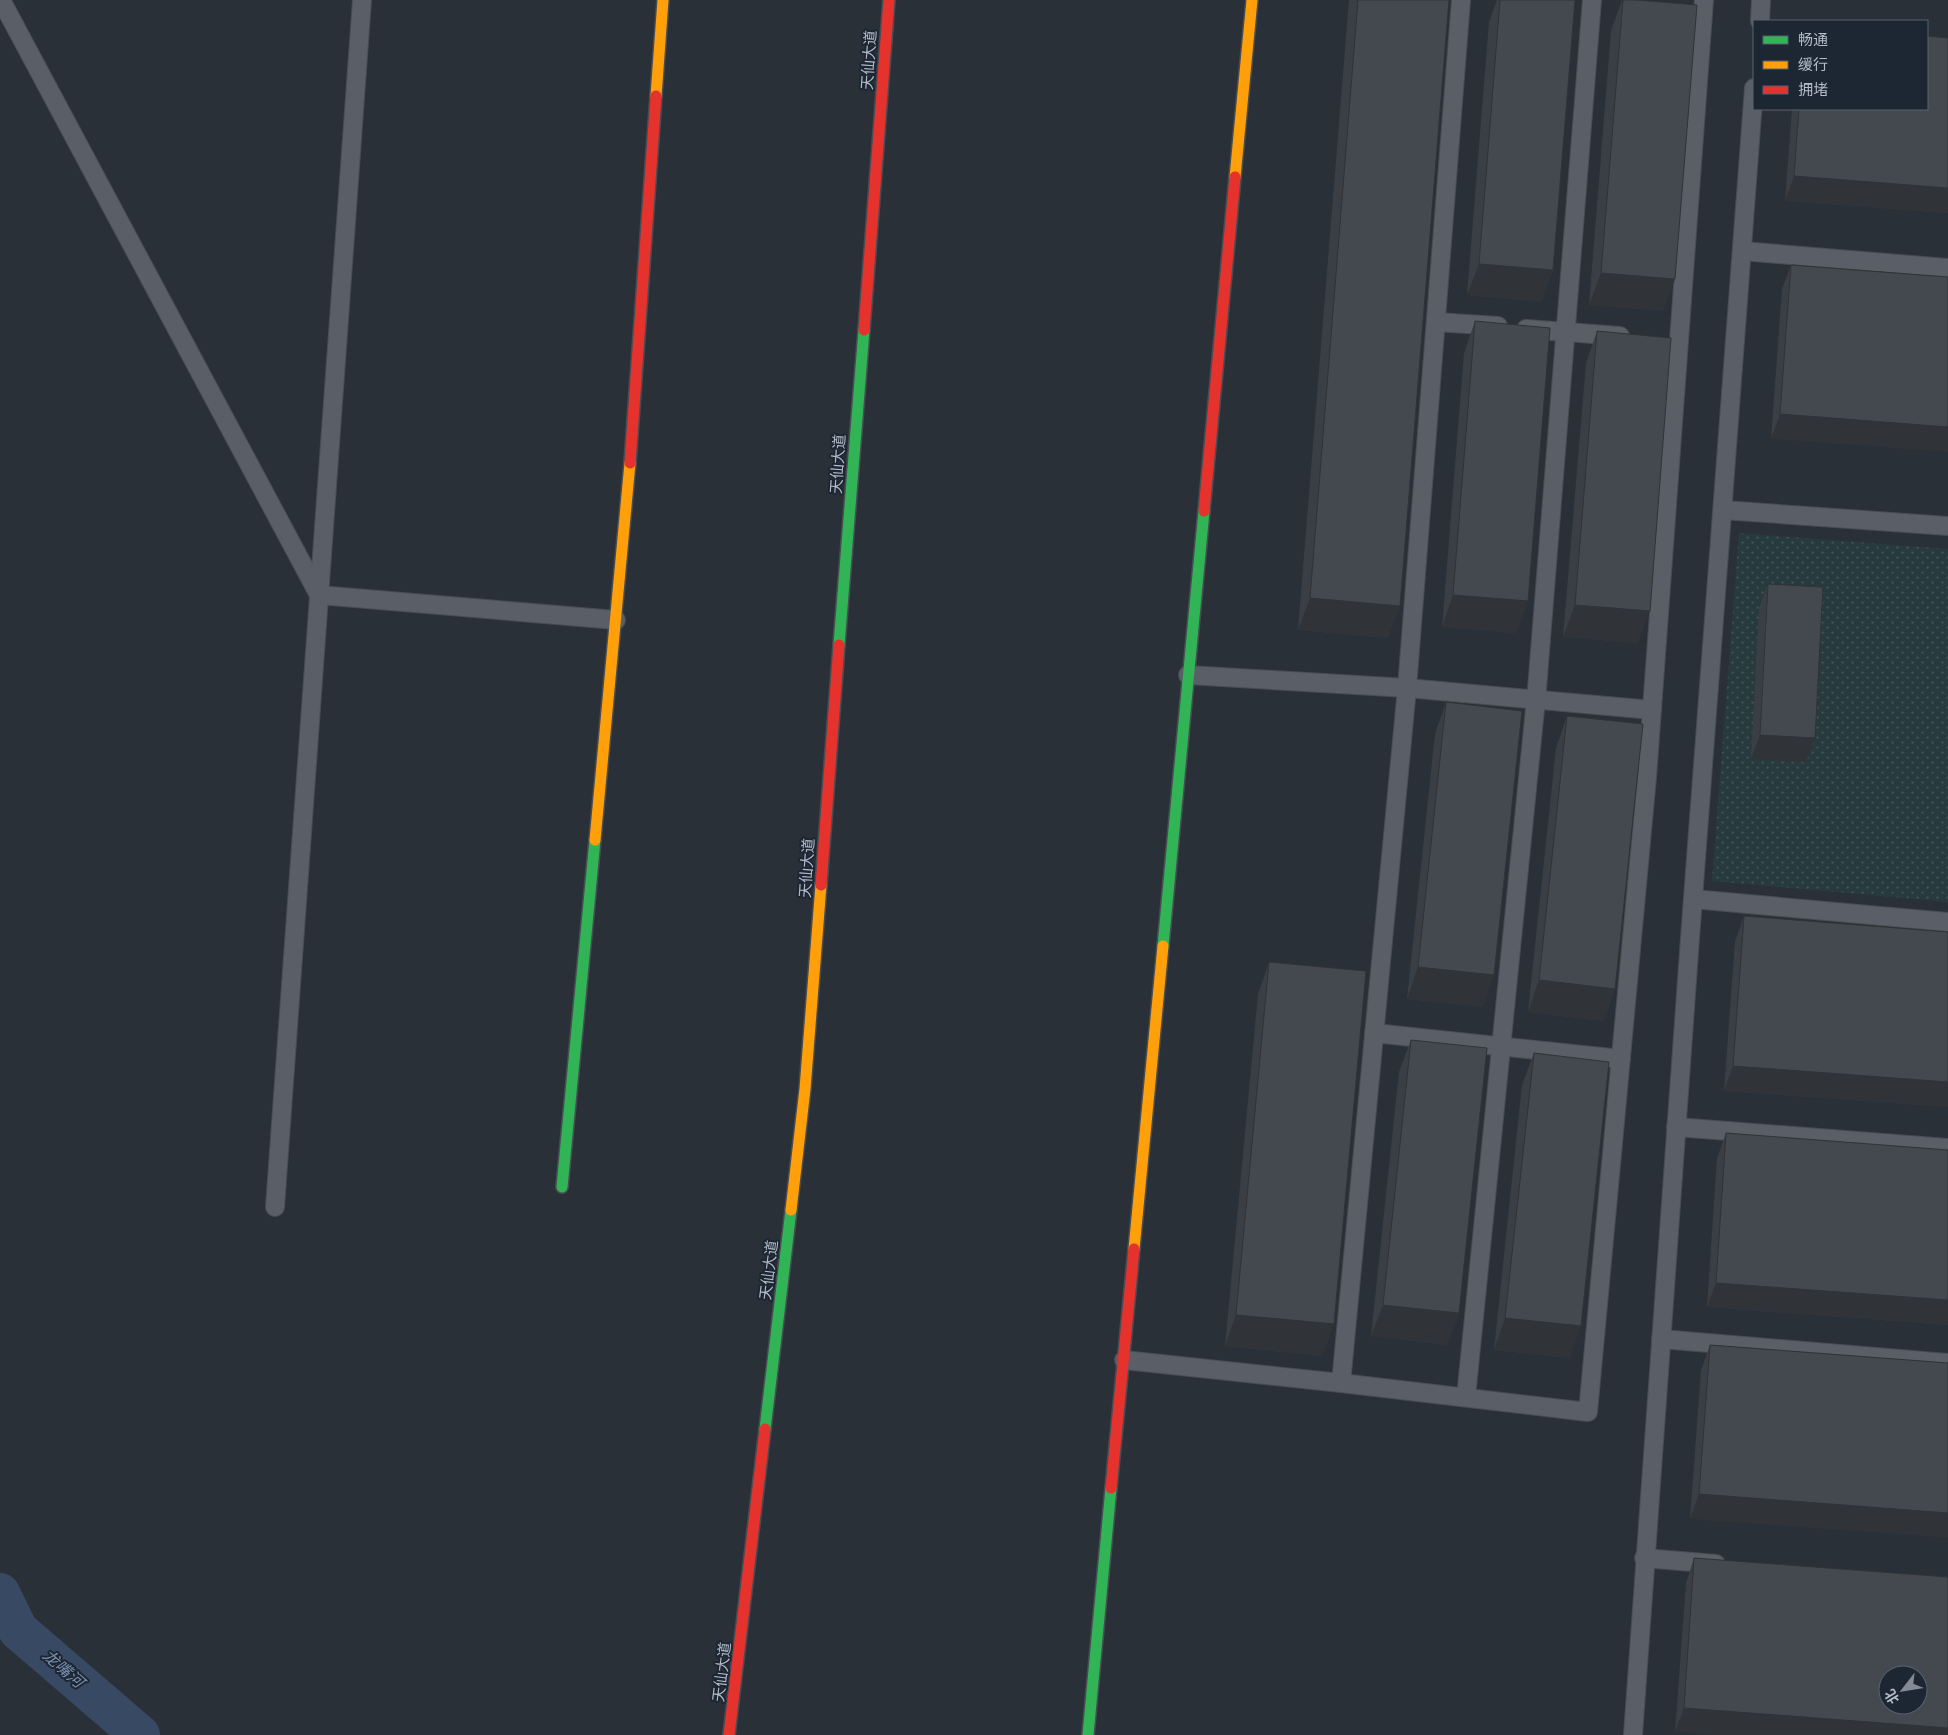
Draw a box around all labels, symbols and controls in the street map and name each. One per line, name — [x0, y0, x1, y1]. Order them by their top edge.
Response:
legend — [1753, 20, 1928, 110]
street label: 天仙大道 — [858, 29, 880, 91]
text: 畅通 — [1798, 31, 1828, 49]
text: 缓行 — [1798, 56, 1828, 74]
text: 拥堵 — [1798, 81, 1828, 99]
street label: 天仙大道 — [827, 433, 849, 495]
street label: 天仙大道 — [796, 837, 818, 899]
street label: 天仙大道 — [756, 1239, 782, 1301]
street label: 天仙大道 — [709, 1641, 735, 1703]
water label: 龙嘴河 — [38, 1646, 90, 1694]
north arrow — [1878, 1665, 1928, 1715]
text: 北 — [1881, 1686, 1903, 1707]

